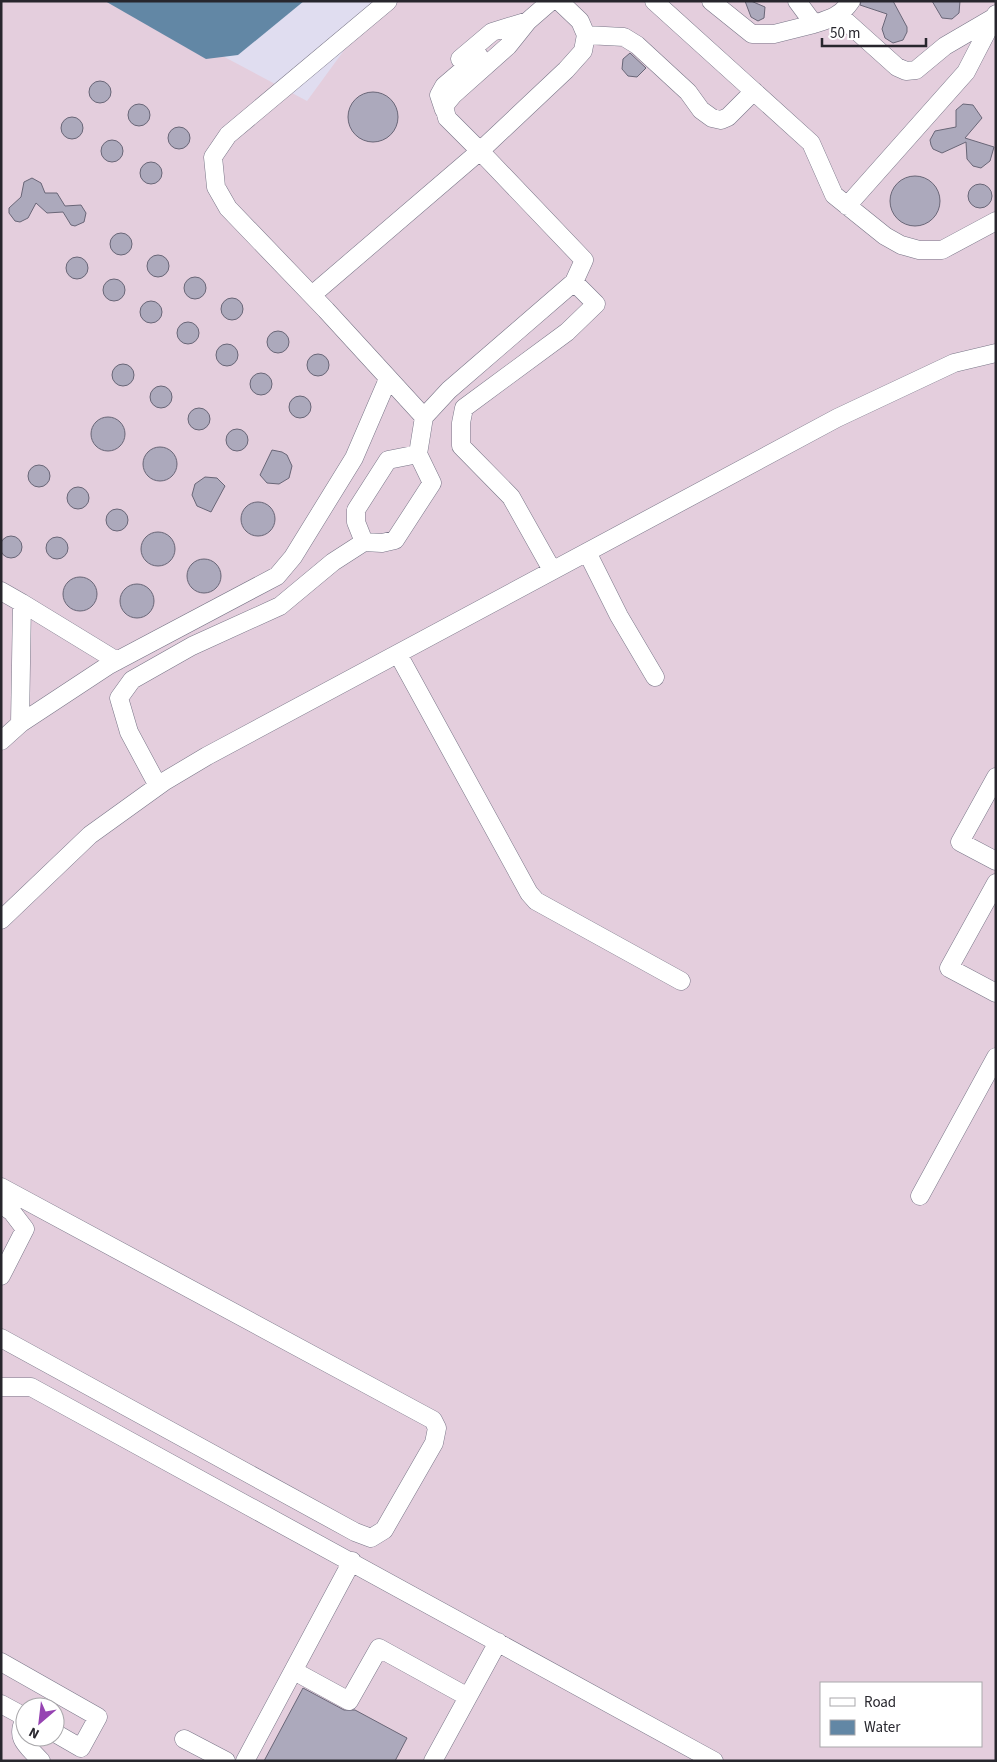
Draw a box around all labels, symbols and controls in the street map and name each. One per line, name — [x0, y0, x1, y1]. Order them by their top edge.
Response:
scale bar — [822, 15, 926, 47]
text: 50 m — [830, 23, 860, 44]
legend — [820, 1682, 982, 1747]
text: Road — [864, 1692, 896, 1713]
north arrow — [15, 1697, 65, 1747]
text: Water — [864, 1717, 901, 1738]
text: N — [26, 1722, 43, 1744]

